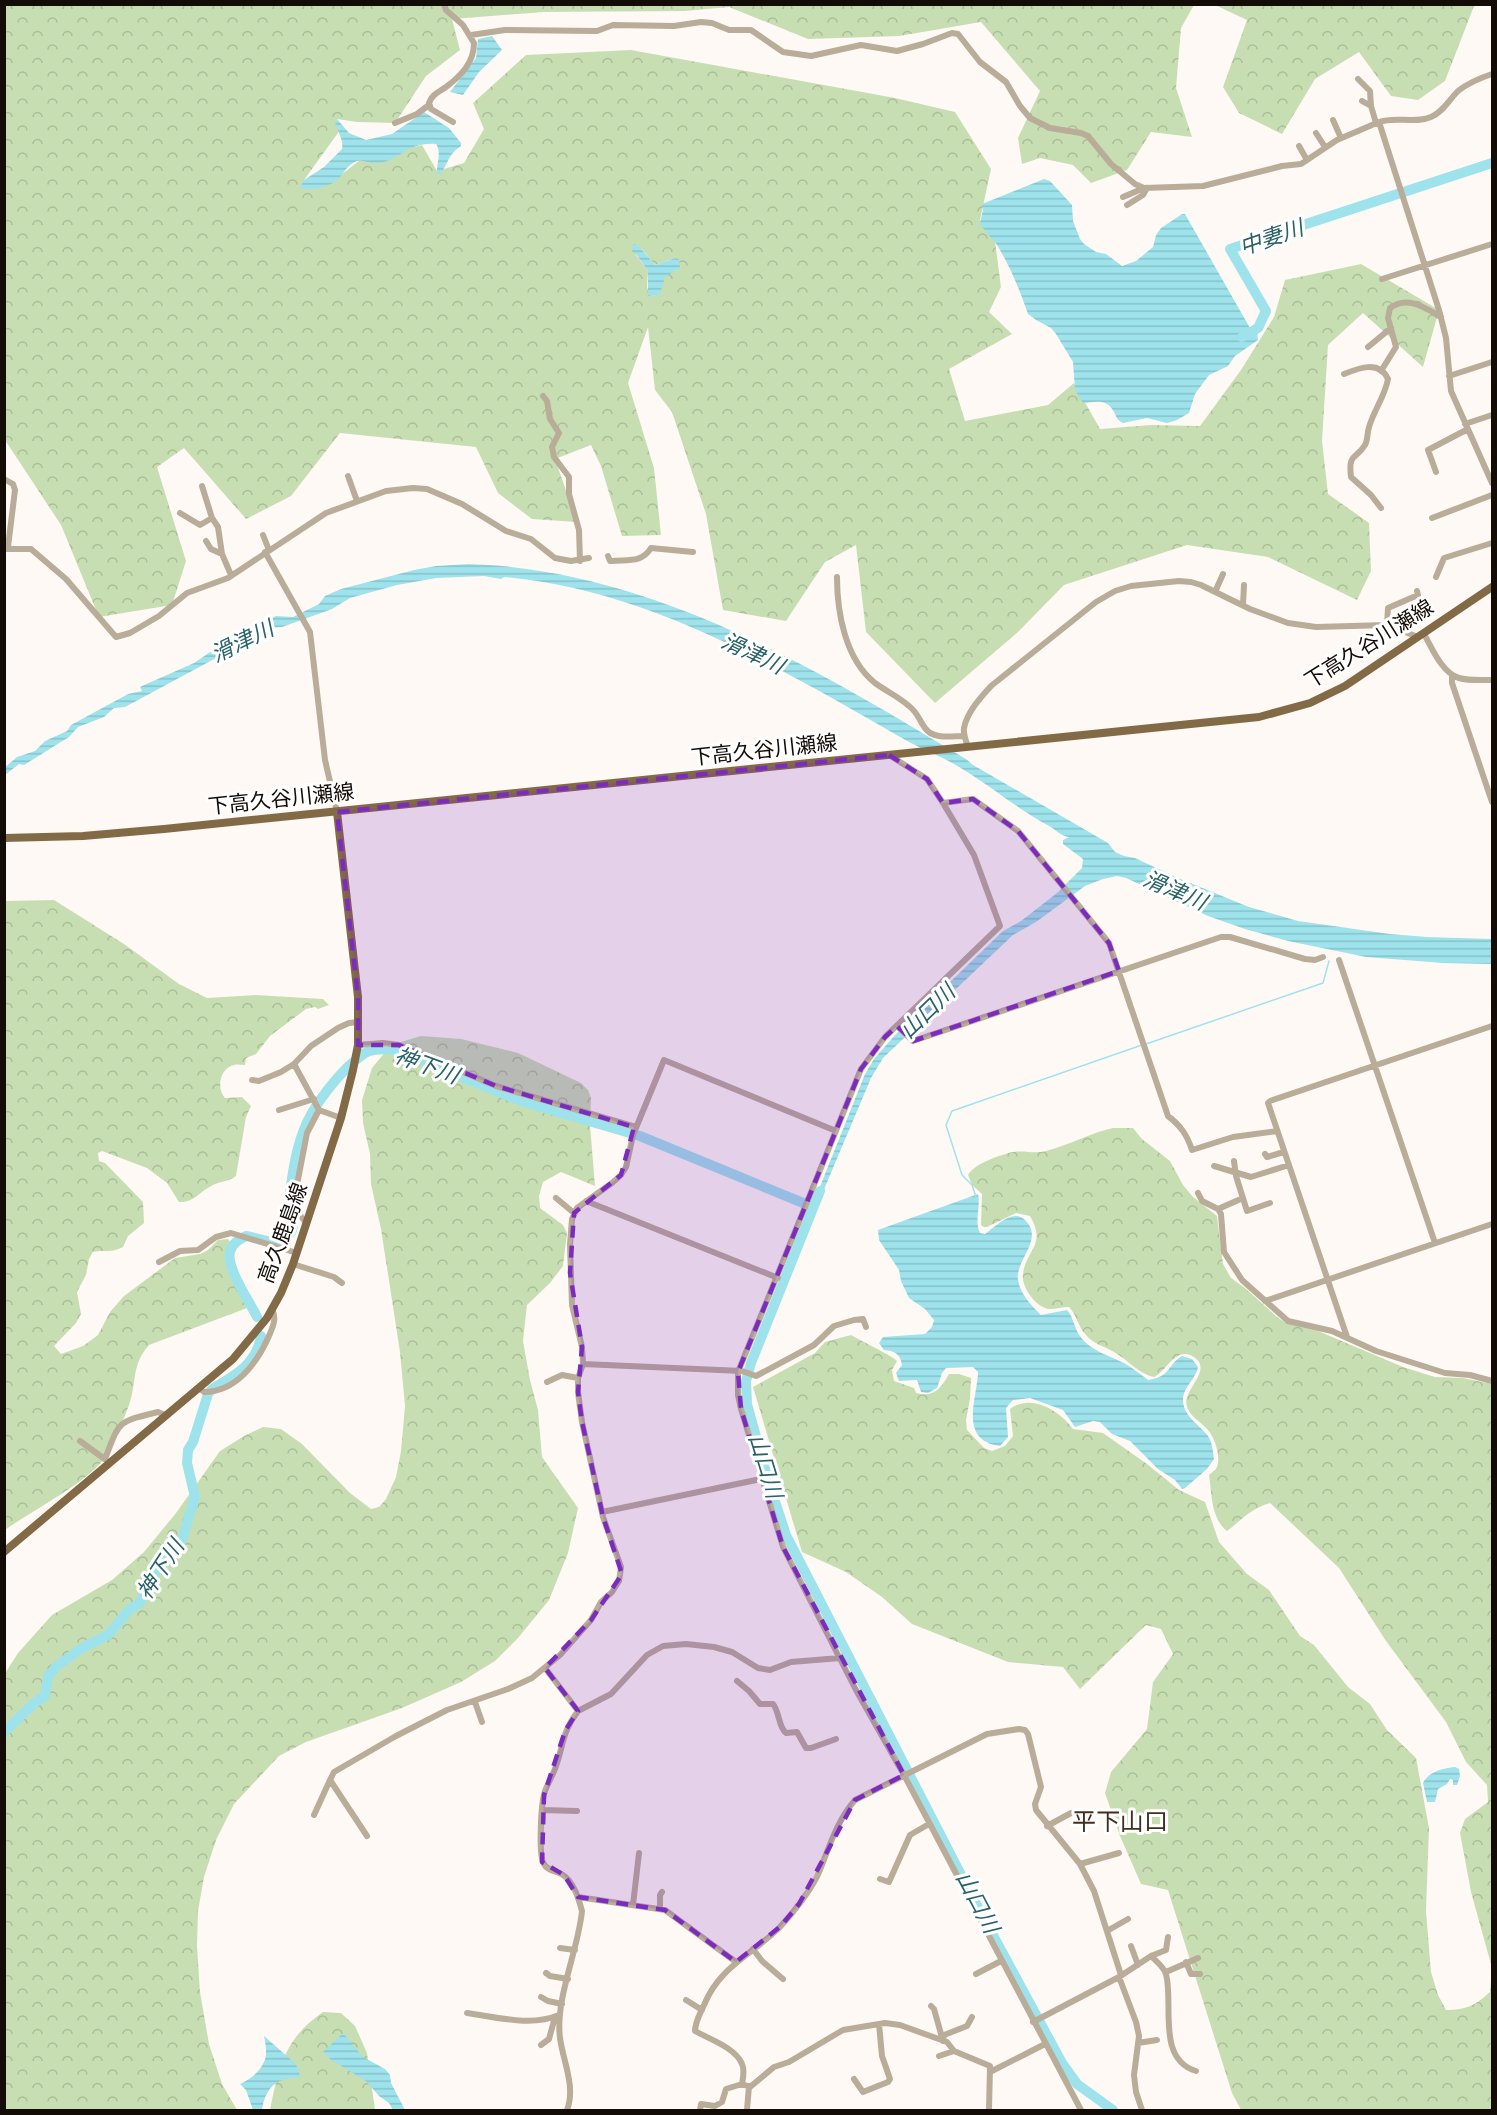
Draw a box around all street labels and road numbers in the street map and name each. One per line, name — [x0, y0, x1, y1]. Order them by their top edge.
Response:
street label: 下高久谷川瀬線 — [1299, 592, 1439, 696]
street label: 下高久谷川瀬線 — [689, 727, 839, 773]
street label: 下高久谷川瀬線 — [206, 776, 356, 822]
street label: 高久鹿島線 — [251, 1179, 315, 1287]

